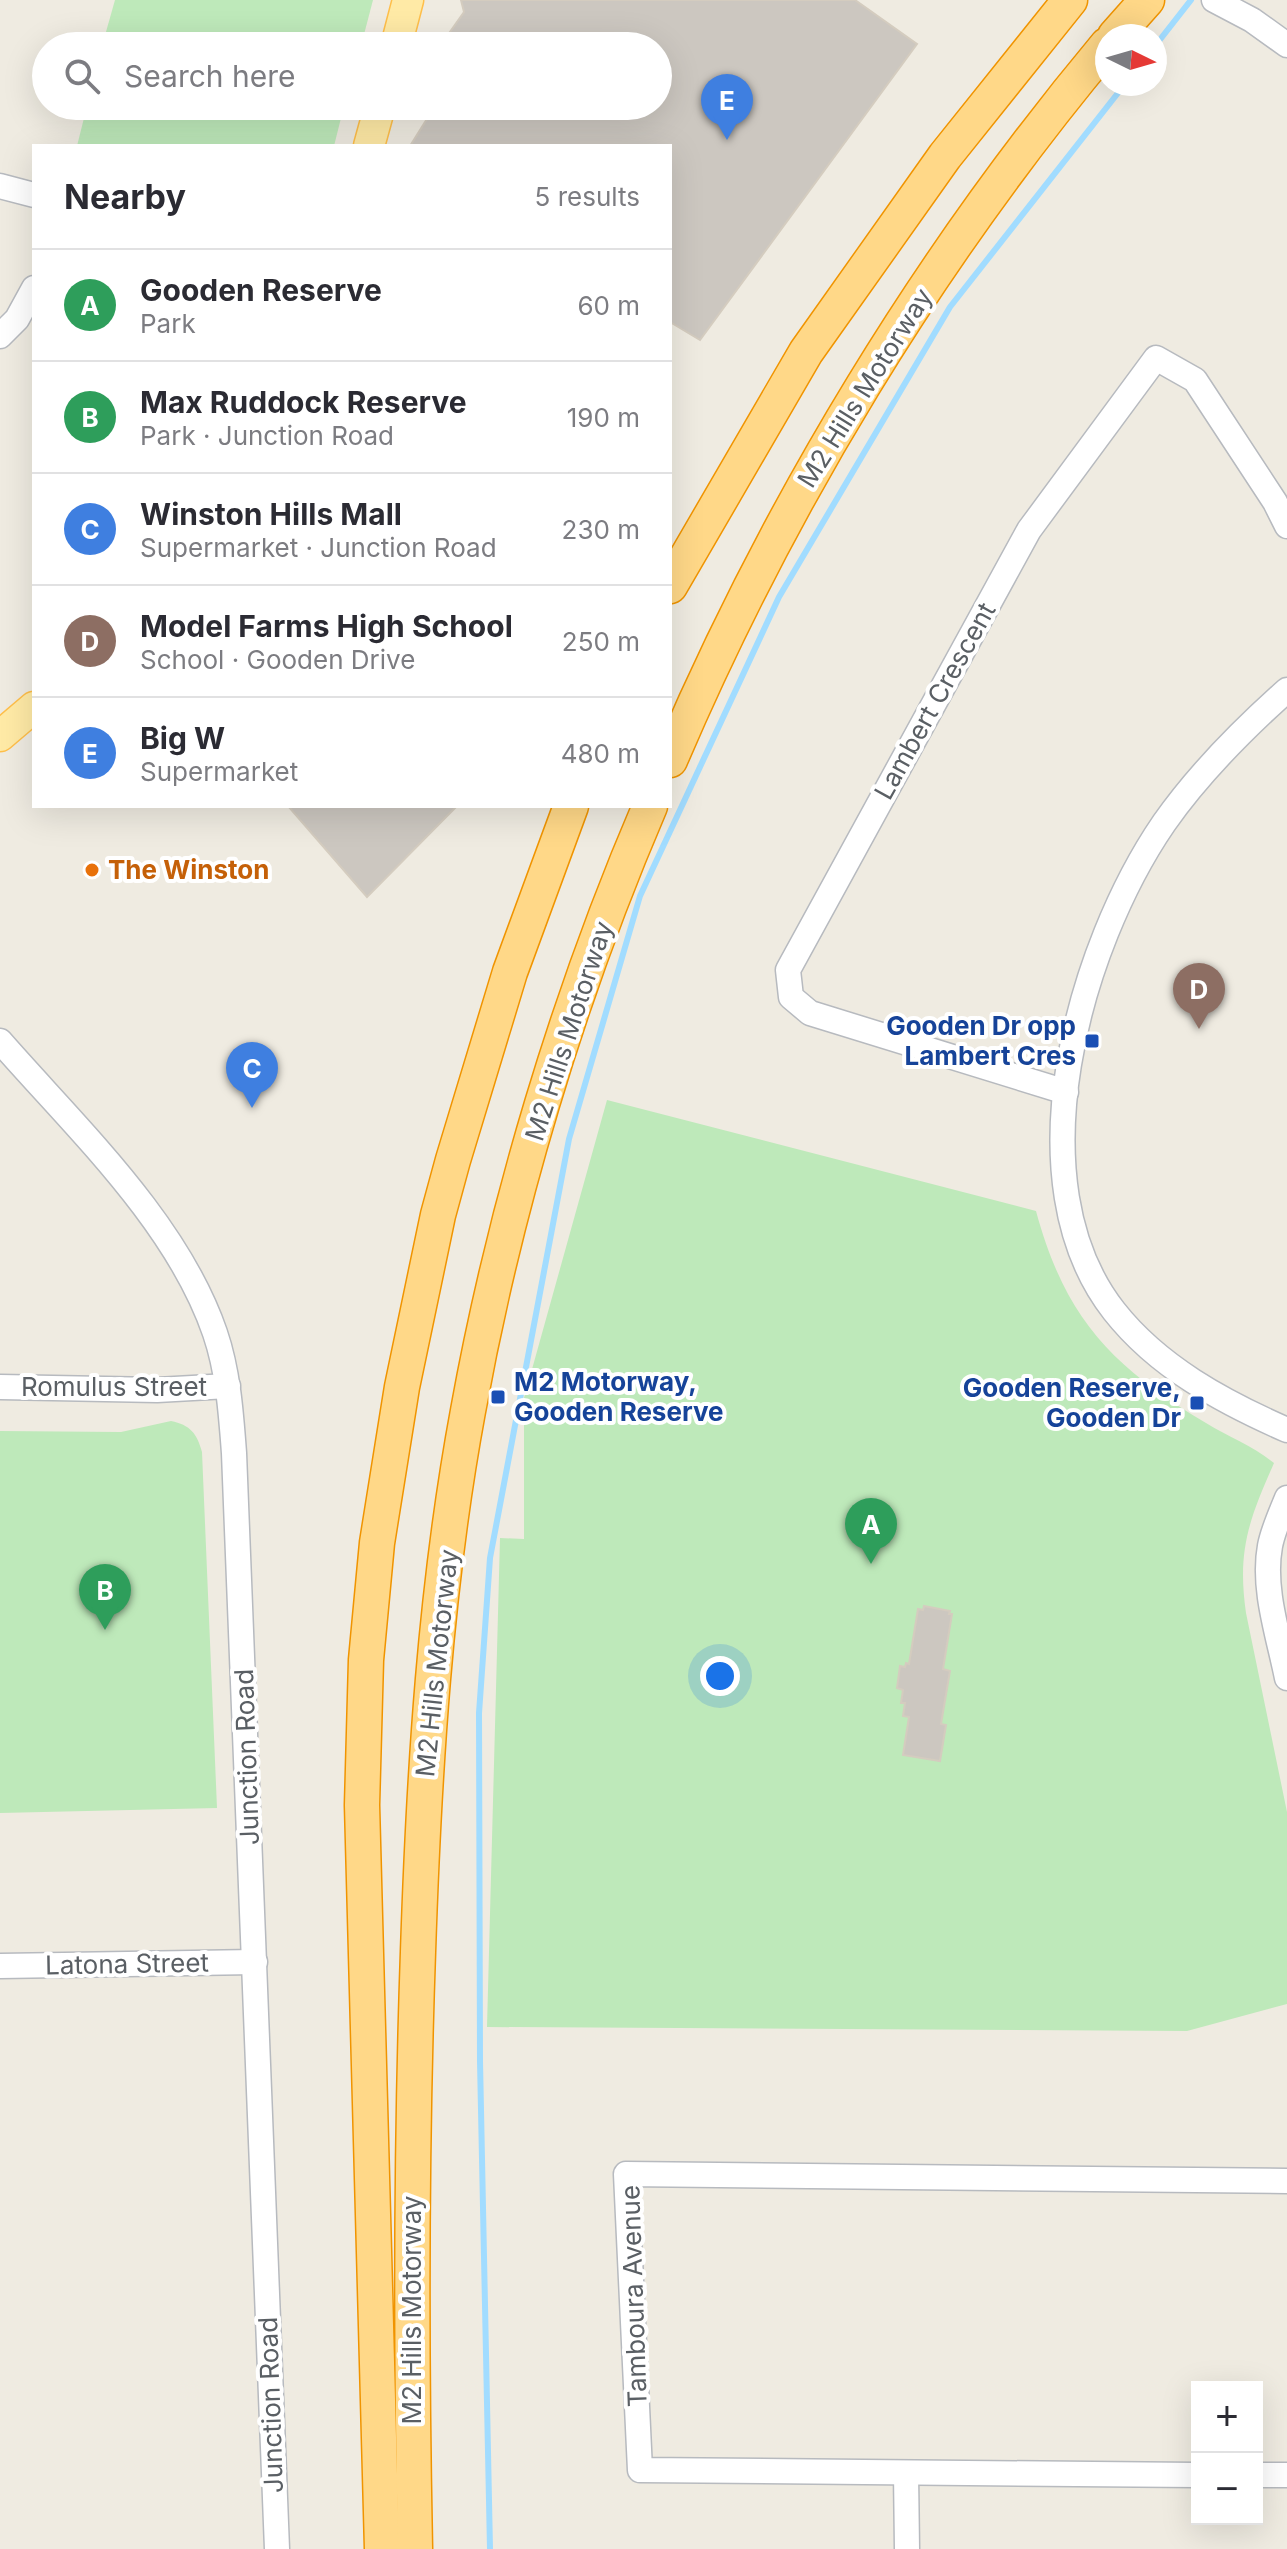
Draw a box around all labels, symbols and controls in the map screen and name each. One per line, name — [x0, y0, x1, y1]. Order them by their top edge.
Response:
north arrow — [1095, 24, 1167, 96]
search box — [32, 32, 672, 120]
icon: search — [60, 54, 104, 98]
text: Search here — [124, 58, 296, 94]
pin: E — [701, 74, 753, 140]
text: Nearby — [64, 176, 186, 217]
text: 5 results — [535, 181, 640, 212]
text: Gooden Reserve — [140, 272, 382, 308]
street label: M2 Hills Motorway — [791, 282, 938, 493]
text: A — [80, 290, 100, 321]
text: 60 m — [577, 290, 640, 321]
text: Park — [140, 308, 196, 339]
text: Max Ruddock Reserve — [140, 384, 467, 420]
text: B — [81, 402, 99, 433]
text: 190 m — [567, 402, 640, 433]
text: Park · Junction Road — [140, 420, 394, 451]
text: Winston Hills Mall — [140, 496, 402, 532]
text: C — [80, 514, 100, 545]
text: 230 m — [562, 514, 640, 545]
text: Supermarket · Junction Road — [140, 532, 497, 563]
street label: Lambert Crescent — [868, 597, 1002, 805]
text: Model Farms High School — [140, 608, 513, 644]
text: D — [81, 626, 99, 657]
text: 250 m — [562, 626, 640, 657]
text: School · Gooden Drive — [140, 644, 415, 675]
text: Big W — [140, 720, 225, 756]
text: E — [82, 738, 98, 769]
text: 480 m — [561, 738, 640, 769]
text: Supermarket — [140, 756, 298, 787]
place label: The Winston — [108, 854, 269, 885]
marker: The Winston — [83, 861, 101, 879]
street label: M2 Hills Motorway — [518, 917, 619, 1145]
pin: D — [1173, 963, 1225, 1029]
place label: Gooden Dr opp Lambert Cres — [886, 1010, 1076, 1071]
marker: Gooden Dr opp Lambert Cres — [1083, 1032, 1101, 1050]
pin: C — [226, 1042, 278, 1108]
place label: M2 Motorway, Gooden Reserve — [514, 1366, 724, 1427]
street label: Romulus Street — [21, 1371, 207, 1402]
place label: Gooden Reserve, Gooden Dr — [963, 1372, 1181, 1433]
marker: M2 Motorway, Gooden Reserve — [489, 1388, 507, 1406]
marker: Gooden Reserve, Gooden Dr — [1188, 1394, 1206, 1412]
pin: A — [845, 1498, 897, 1564]
street label: M2 Hills Motorway — [409, 1547, 464, 1778]
pin: B — [79, 1564, 131, 1630]
your location — [700, 1656, 740, 1696]
street label: Junction Road — [228, 1668, 265, 1846]
street label: Latona Street — [45, 1947, 209, 1980]
street label: Tamboura Avenue — [614, 2184, 653, 2408]
street label: M2 Hills Motorway — [396, 2196, 427, 2424]
street label: Junction Road — [252, 2316, 289, 2494]
map controls — [1191, 2381, 1263, 2525]
button: + — [1191, 2381, 1263, 2453]
button: − — [1191, 2453, 1263, 2525]

